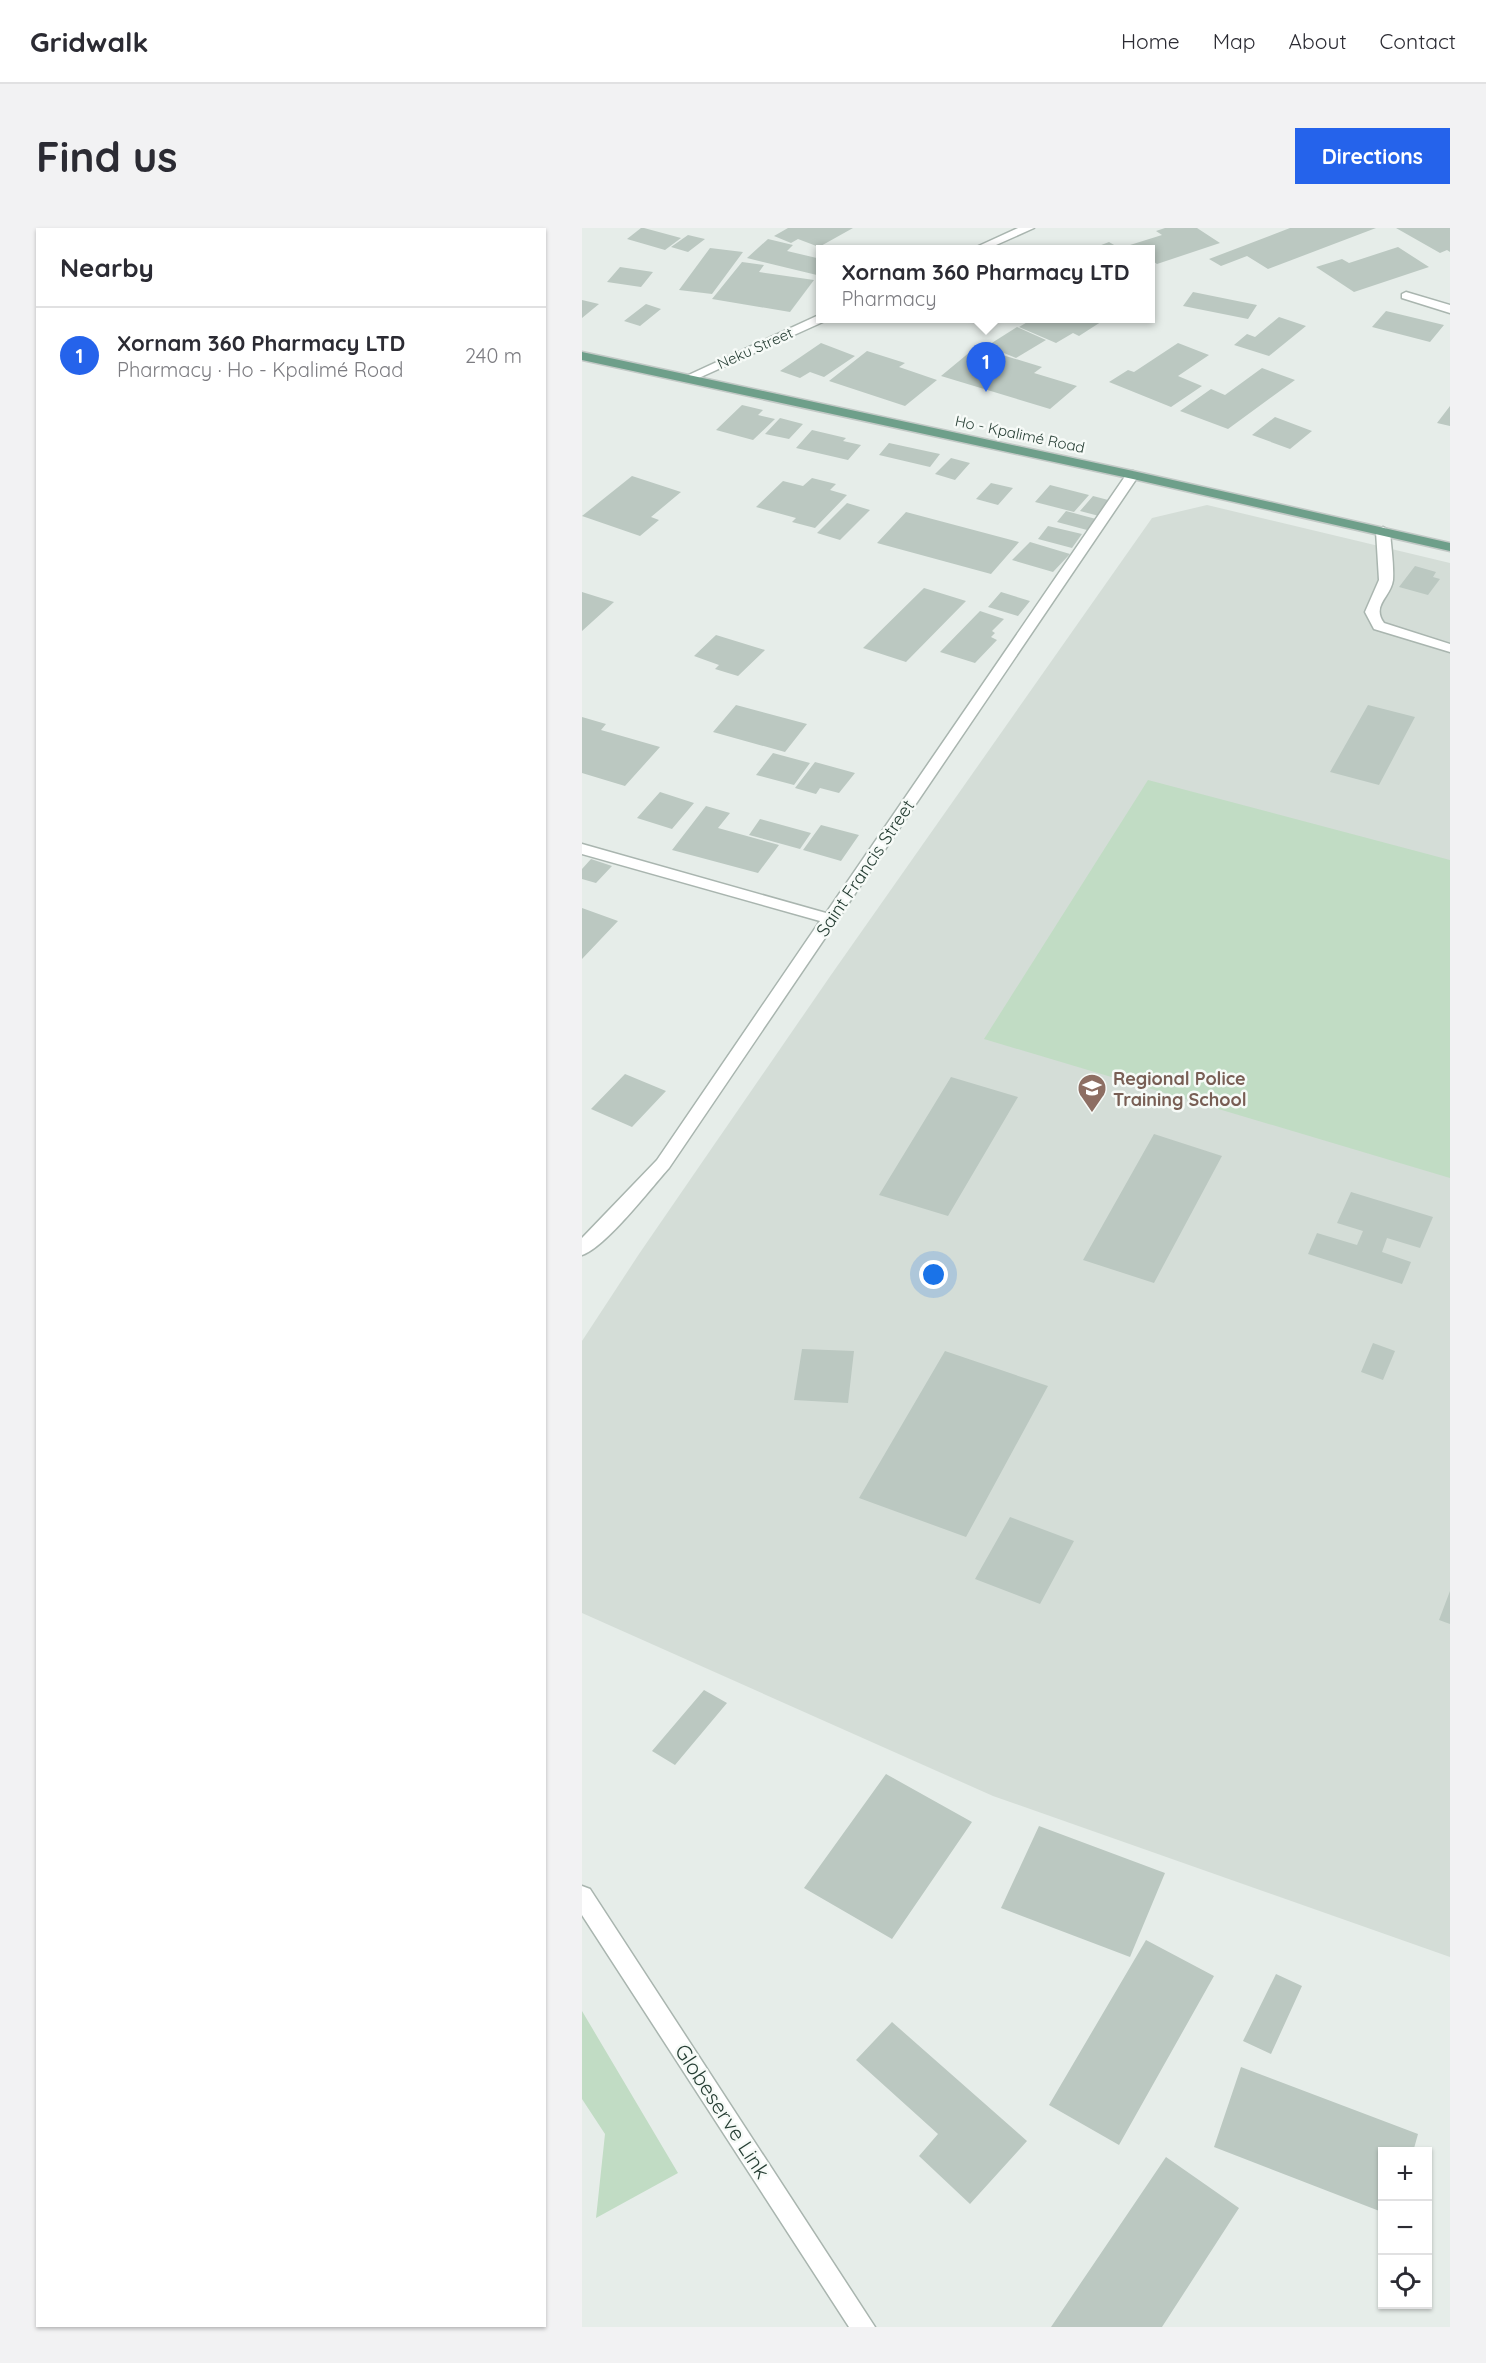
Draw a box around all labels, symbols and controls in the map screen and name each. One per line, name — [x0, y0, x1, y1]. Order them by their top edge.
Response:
text: Gridwalk — [30, 24, 149, 59]
text: Home — [1121, 28, 1180, 54]
text: Map — [1213, 28, 1256, 54]
text: About — [1289, 28, 1347, 54]
text: Contact — [1380, 28, 1456, 54]
button: Directions — [1295, 128, 1450, 184]
text: Find us — [36, 130, 178, 183]
popup — [816, 245, 1155, 323]
text: Nearby — [60, 251, 154, 284]
text: Xornam 360 Pharmacy LTD — [841, 258, 1130, 286]
text: Pharmacy — [841, 286, 937, 311]
street label: Neku Street — [714, 323, 796, 373]
text: Xornam 360 Pharmacy LTD — [117, 329, 405, 357]
pin: 1 — [966, 342, 1006, 392]
text: 1 — [76, 343, 83, 368]
text: 240 m — [465, 343, 522, 368]
text: Pharmacy · Ho - Kpalimé Road — [117, 357, 403, 382]
street label: Ho - Kpalimé Road — [953, 411, 1087, 457]
street label: Saint Francis Street — [811, 795, 919, 941]
place label: Regional Police Training School — [1113, 1067, 1247, 1111]
school or university icon: Regional Police Training School — [1076, 1072, 1108, 1114]
your location — [919, 1260, 948, 1289]
street label: Globeserve Link — [670, 2039, 776, 2183]
map controls — [1378, 2147, 1432, 2309]
button: + — [1378, 2147, 1432, 2201]
button: − — [1378, 2201, 1432, 2255]
button: locate — [1378, 2255, 1432, 2309]

